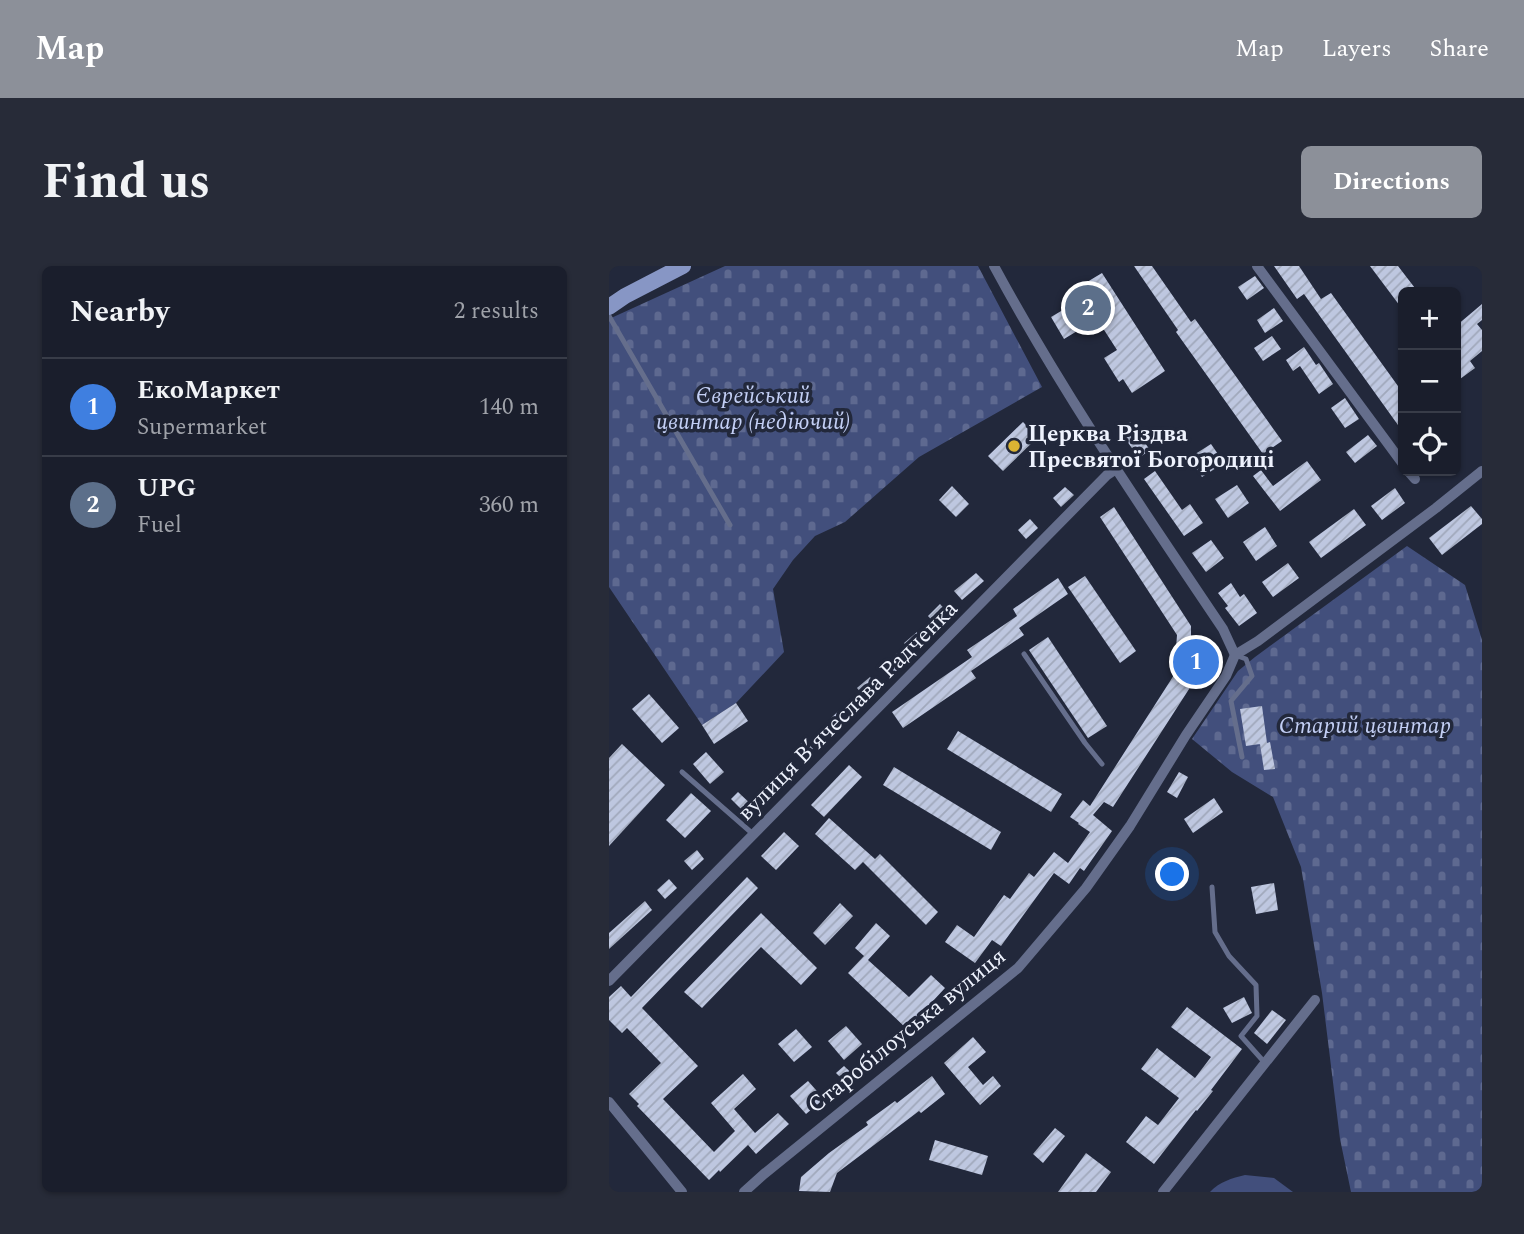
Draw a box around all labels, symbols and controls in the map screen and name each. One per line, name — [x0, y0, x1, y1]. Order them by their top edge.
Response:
text: Map — [35, 24, 104, 74]
text: Map — [1235, 31, 1284, 67]
text: Layers — [1322, 31, 1392, 67]
text: Share — [1430, 31, 1489, 67]
text: Find us — [42, 145, 210, 220]
button: Directions — [1301, 146, 1482, 218]
pin: 2 — [1065, 282, 1111, 334]
map controls — [1398, 287, 1461, 476]
button: + — [1398, 287, 1461, 350]
text: Nearby — [70, 289, 169, 335]
text: 2 results — [454, 294, 539, 329]
button: − — [1398, 350, 1461, 413]
text: ЕкоМаркет — [137, 370, 280, 410]
park label: Єврейський цвинтар (недіючий) — [656, 379, 850, 440]
text: 1 — [87, 390, 99, 425]
text: 140 m — [479, 390, 539, 425]
text: Supermarket — [137, 410, 267, 445]
button: locate — [1398, 413, 1461, 476]
place label: Церква Різдва Пресвятої Богородиці — [1028, 417, 1275, 478]
marker: Церква Різдва Пресвятої Богородиці — [1006, 438, 1022, 454]
text: UPG — [137, 468, 196, 508]
text: 2 — [87, 488, 99, 523]
text: 360 m — [479, 488, 539, 523]
text: Fuel — [137, 508, 182, 543]
street label: вулиця Вʼячеслава Радченка — [730, 593, 966, 829]
pin: 1 — [1173, 636, 1219, 688]
park label: Старий цвинтар — [1279, 709, 1451, 744]
your location — [1155, 857, 1189, 891]
street label: Старобілоуська вулиця — [800, 940, 1014, 1122]

